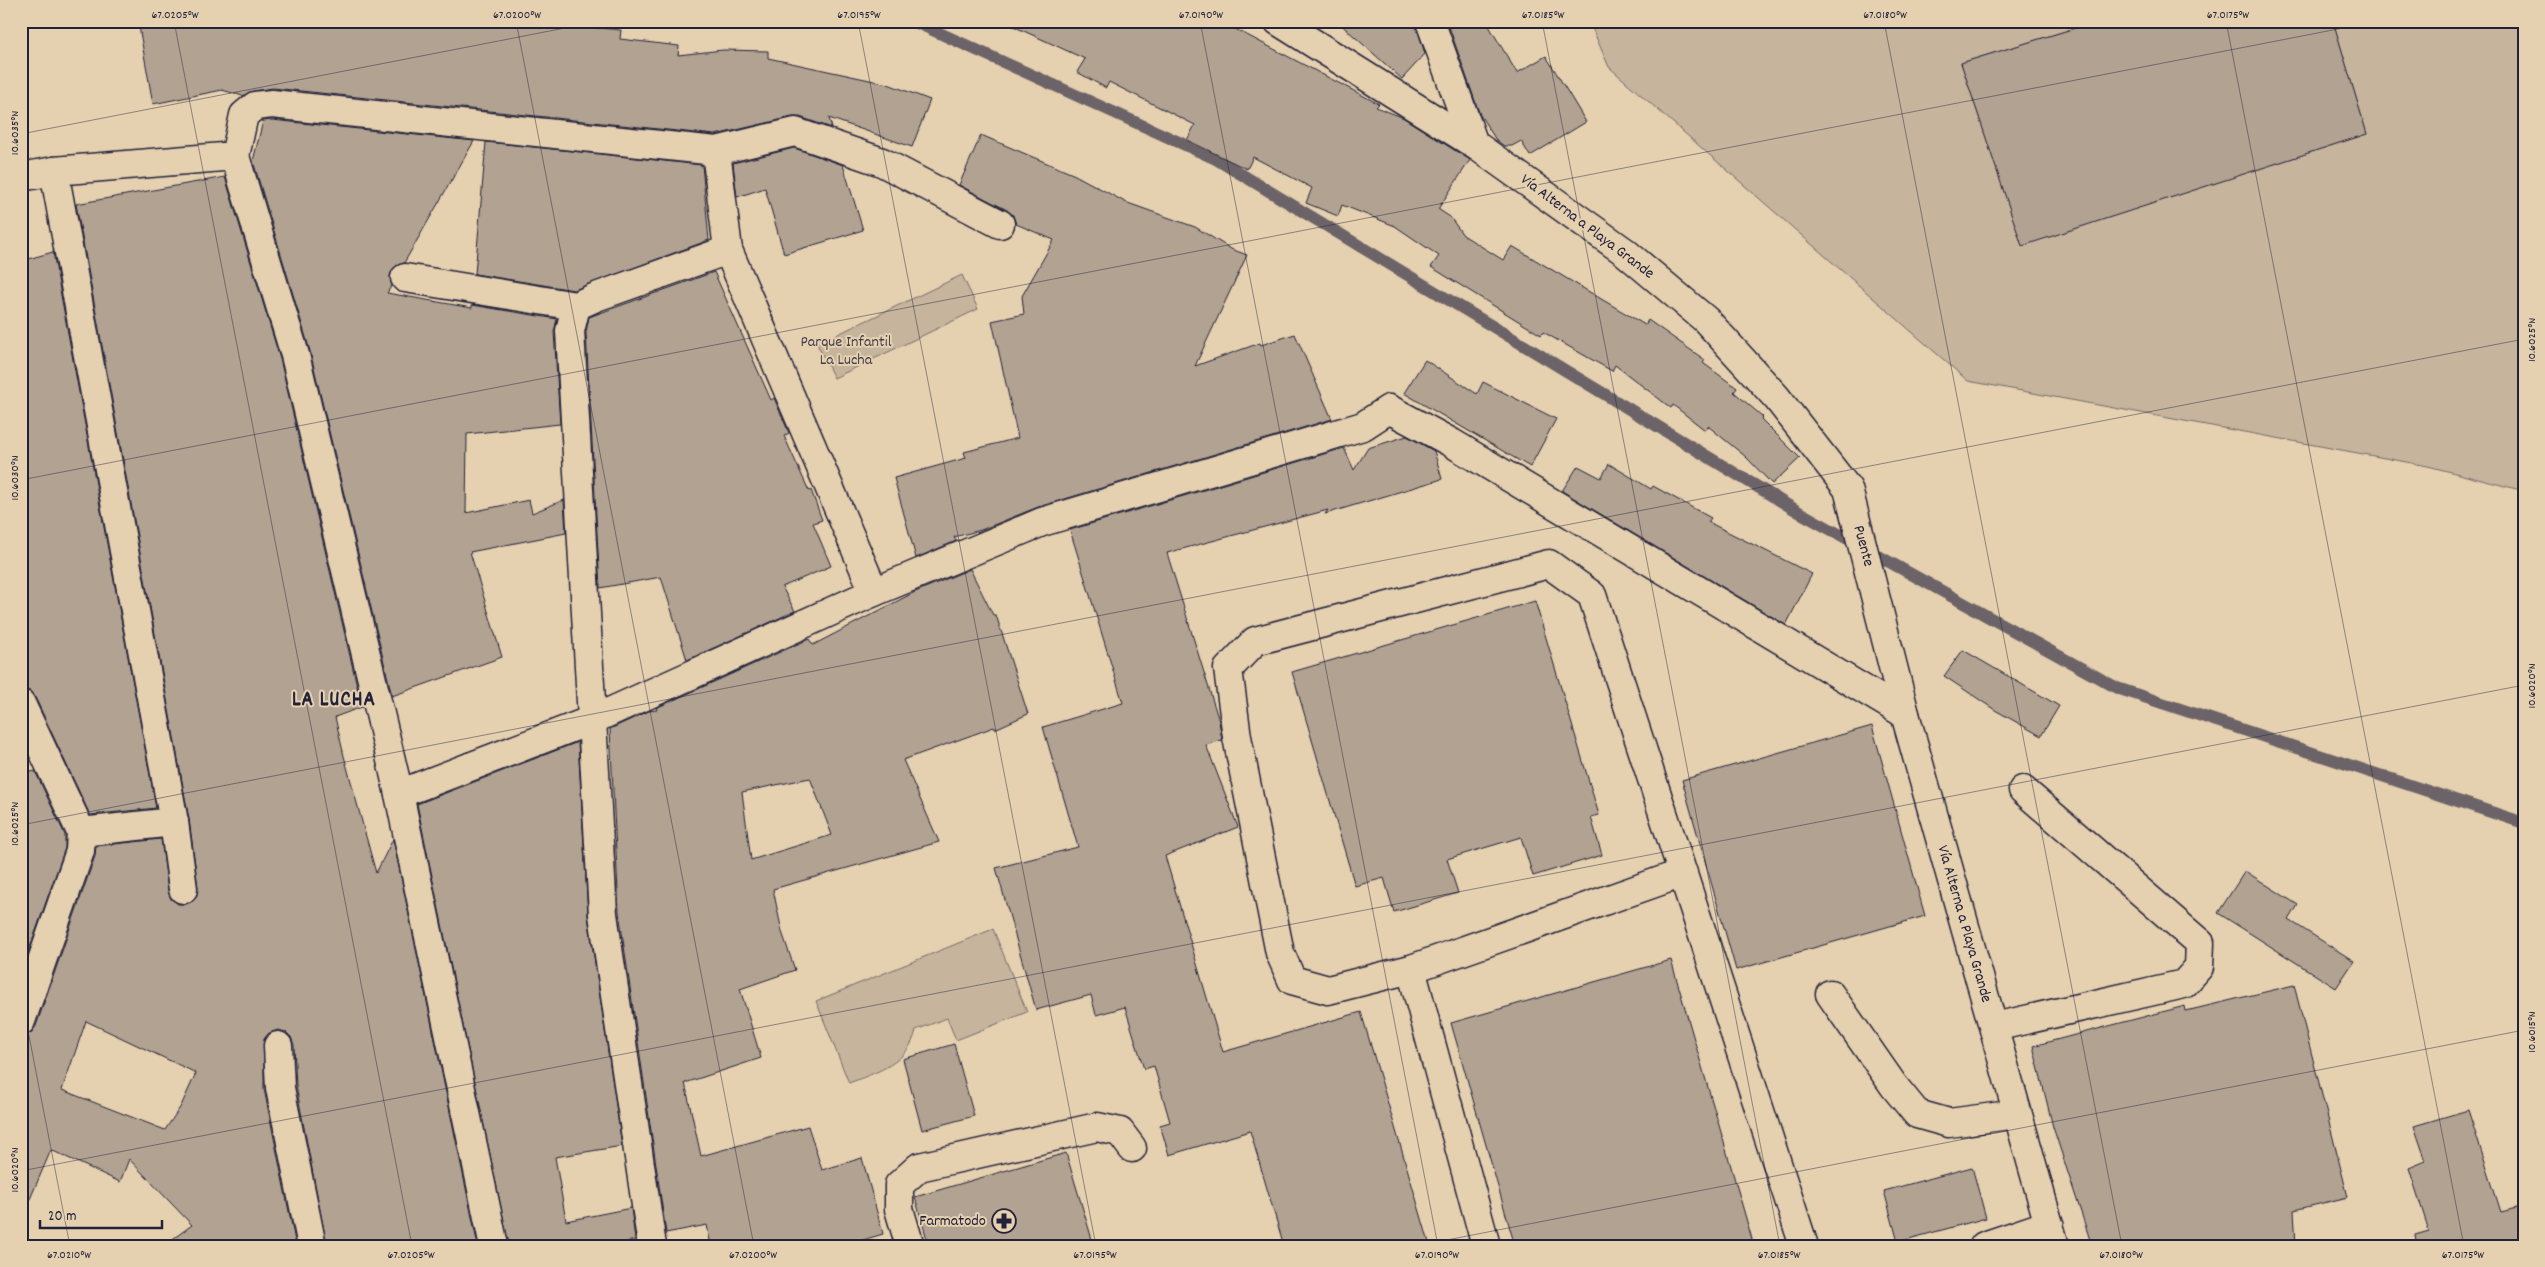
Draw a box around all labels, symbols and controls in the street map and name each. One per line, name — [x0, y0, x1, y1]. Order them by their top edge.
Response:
text: 67.0205°W — [151, 7, 199, 24]
text: 67.0200°W — [493, 7, 541, 24]
text: 67.0195°W — [837, 7, 881, 24]
text: 67.0190°W — [1179, 7, 1223, 24]
text: 67.0185°W — [1522, 7, 1564, 24]
text: 67.0180°W — [1863, 7, 1907, 24]
text: 67.0175°W — [2207, 7, 2249, 24]
text: 10.6035°N — [7, 111, 24, 155]
street label: Vía Alterna a Playa Grande — [1515, 169, 1659, 285]
text: 10.6025°N — [2524, 318, 2541, 362]
park label: Parque Infantil La Lucha — [801, 331, 892, 372]
text: 10.6030°N — [7, 455, 24, 501]
street label: Puente — [1847, 523, 1879, 569]
text: 10.6020°N — [2524, 663, 2541, 709]
district label: LA LUCHA — [292, 686, 376, 716]
text: 10.6025°N — [7, 802, 24, 846]
street label: Vía Alterna a Playa Grande — [1931, 843, 1997, 1005]
text: 10.6015°N — [2524, 1011, 2541, 1053]
text: 10.6020°N — [7, 1147, 24, 1193]
scale bar — [40, 1197, 162, 1229]
text: 20 m — [48, 1206, 76, 1228]
pharmacy icon: Farmatodo — [991, 1208, 1017, 1234]
place label: Farmatodo — [919, 1210, 986, 1233]
text: 67.0210°W — [47, 1247, 91, 1264]
text: 67.0205°W — [387, 1247, 435, 1264]
text: 67.0200°W — [729, 1247, 777, 1264]
text: 67.0195°W — [1073, 1247, 1117, 1264]
text: 67.0190°W — [1415, 1247, 1459, 1264]
text: 67.0185°W — [1758, 1247, 1800, 1264]
text: 67.0180°W — [2099, 1247, 2143, 1264]
text: 67.0175°W — [2442, 1247, 2484, 1264]

